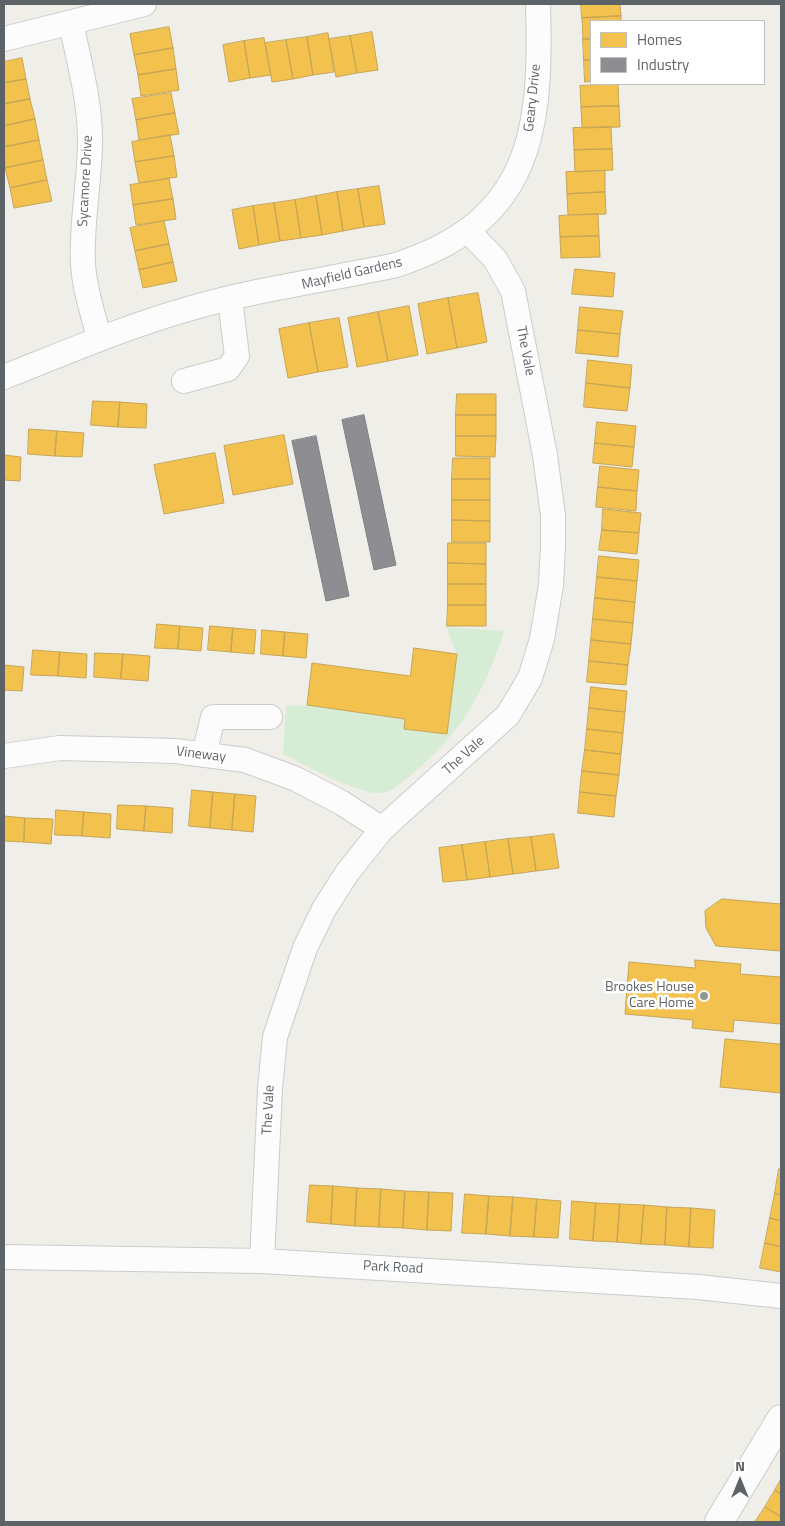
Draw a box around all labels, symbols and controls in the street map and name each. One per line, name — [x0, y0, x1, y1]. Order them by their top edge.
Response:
legend — [590, 20, 765, 85]
text: Homes — [637, 28, 682, 51]
text: Industry — [637, 53, 689, 76]
street label: Geary Drive — [521, 63, 545, 133]
street label: Sycamore Drive — [75, 135, 97, 227]
street label: Mayfield Gardens — [300, 254, 404, 294]
street label: The Vale — [512, 325, 538, 377]
street label: The Vale — [440, 733, 488, 779]
street label: Vineway — [175, 744, 227, 766]
place label: Brookes House Care Home — [605, 980, 694, 1012]
marker: Brookes House Care Home — [698, 990, 710, 1002]
street label: The Vale — [259, 1085, 279, 1135]
street label: Park Road — [363, 1258, 423, 1278]
text: N — [735, 1455, 745, 1476]
north arrow — [715, 1456, 765, 1506]

